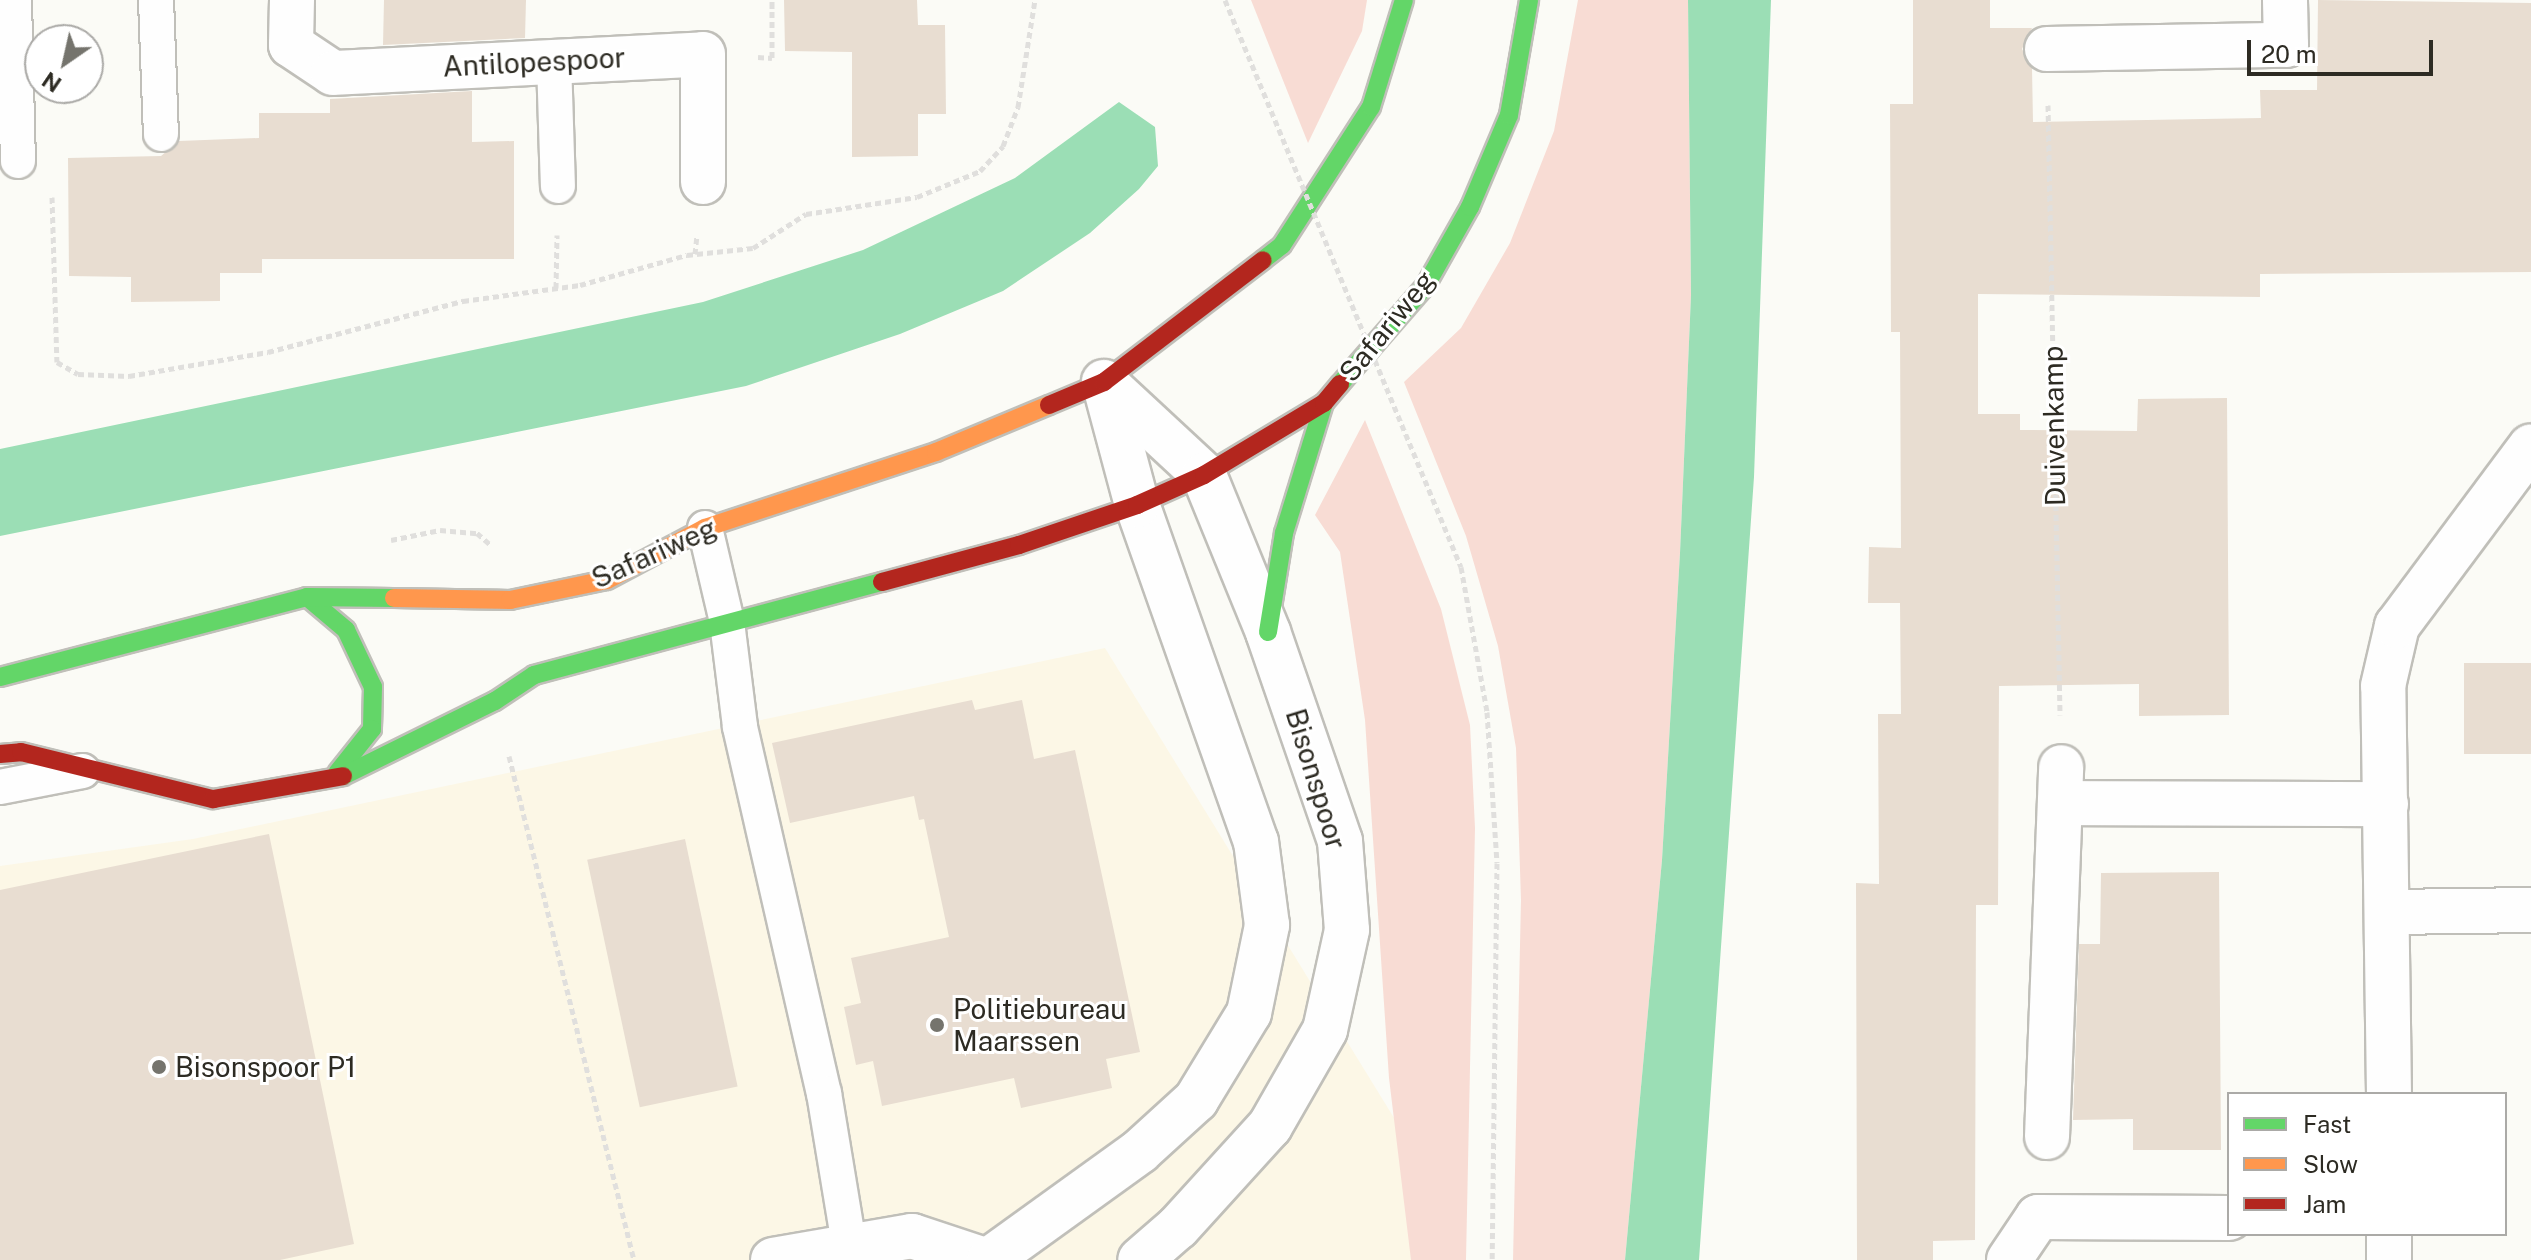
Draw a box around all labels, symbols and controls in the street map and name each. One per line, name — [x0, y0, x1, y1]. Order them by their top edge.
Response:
north arrow — [24, 24, 104, 104]
scale bar — [2251, 24, 2437, 74]
street label: Antilopespoor — [442, 40, 626, 84]
text: 20 m — [2261, 40, 2317, 68]
text: N — [37, 67, 66, 98]
street label: Safariweg — [1332, 264, 1442, 388]
street label: Duivenkamp — [2036, 346, 2072, 506]
street label: Safariweg — [586, 511, 722, 595]
street label: Bisonspoor — [1279, 705, 1353, 853]
place label: Politiebureau Maarssen — [953, 992, 1127, 1058]
marker: Politiebureau Maarssen — [928, 1016, 946, 1034]
place label: Bisonspoor P1 — [175, 1050, 356, 1084]
marker: Bisonspoor P1 — [150, 1058, 168, 1076]
legend — [2227, 1092, 2507, 1236]
text: Fast — [2303, 1110, 2351, 1138]
text: Slow — [2303, 1150, 2358, 1178]
text: Jam — [2303, 1190, 2346, 1218]

